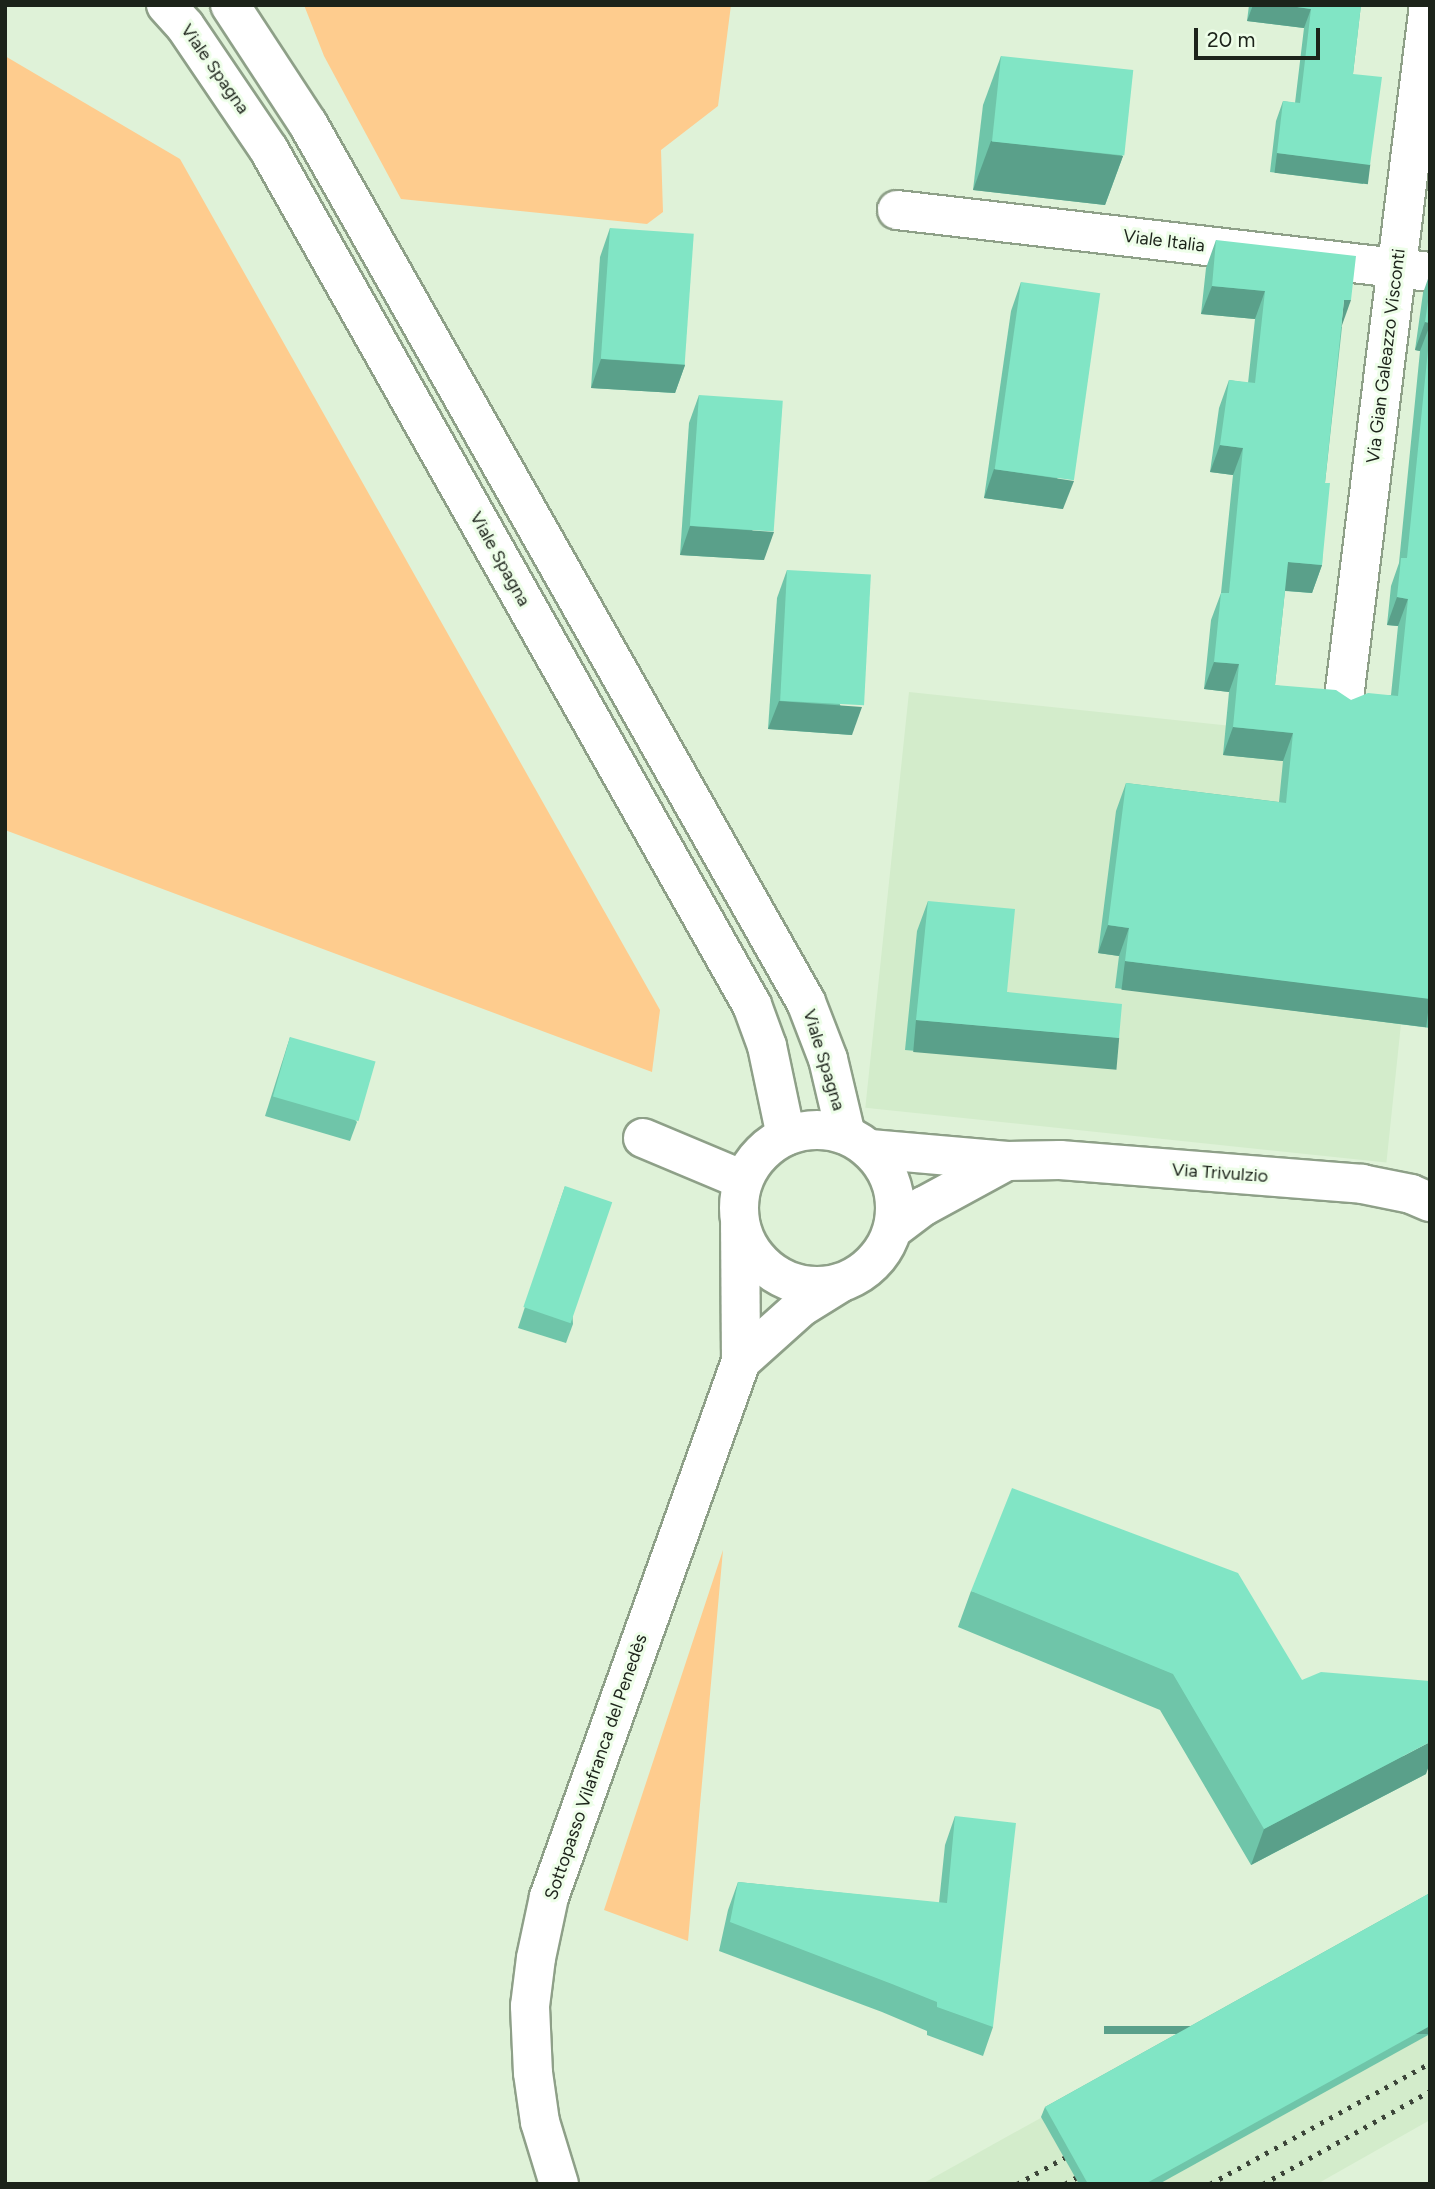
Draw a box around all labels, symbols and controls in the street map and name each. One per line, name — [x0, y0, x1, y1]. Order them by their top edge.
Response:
scale bar — [1197, 14, 1323, 58]
street label: Viale Spagna — [176, 20, 254, 118]
text: 20 m — [1207, 27, 1255, 52]
street label: Viale Italia — [1122, 225, 1206, 257]
street label: Via Gian Galeazzo Visconti — [1362, 247, 1410, 465]
street label: Viale Spagna — [465, 508, 535, 610]
street label: Viale Spagna — [798, 1007, 850, 1113]
street label: Via Trivulzio — [1171, 1159, 1269, 1187]
street label: Sottopasso Vilafranca del Penedès — [540, 1631, 652, 1903]

